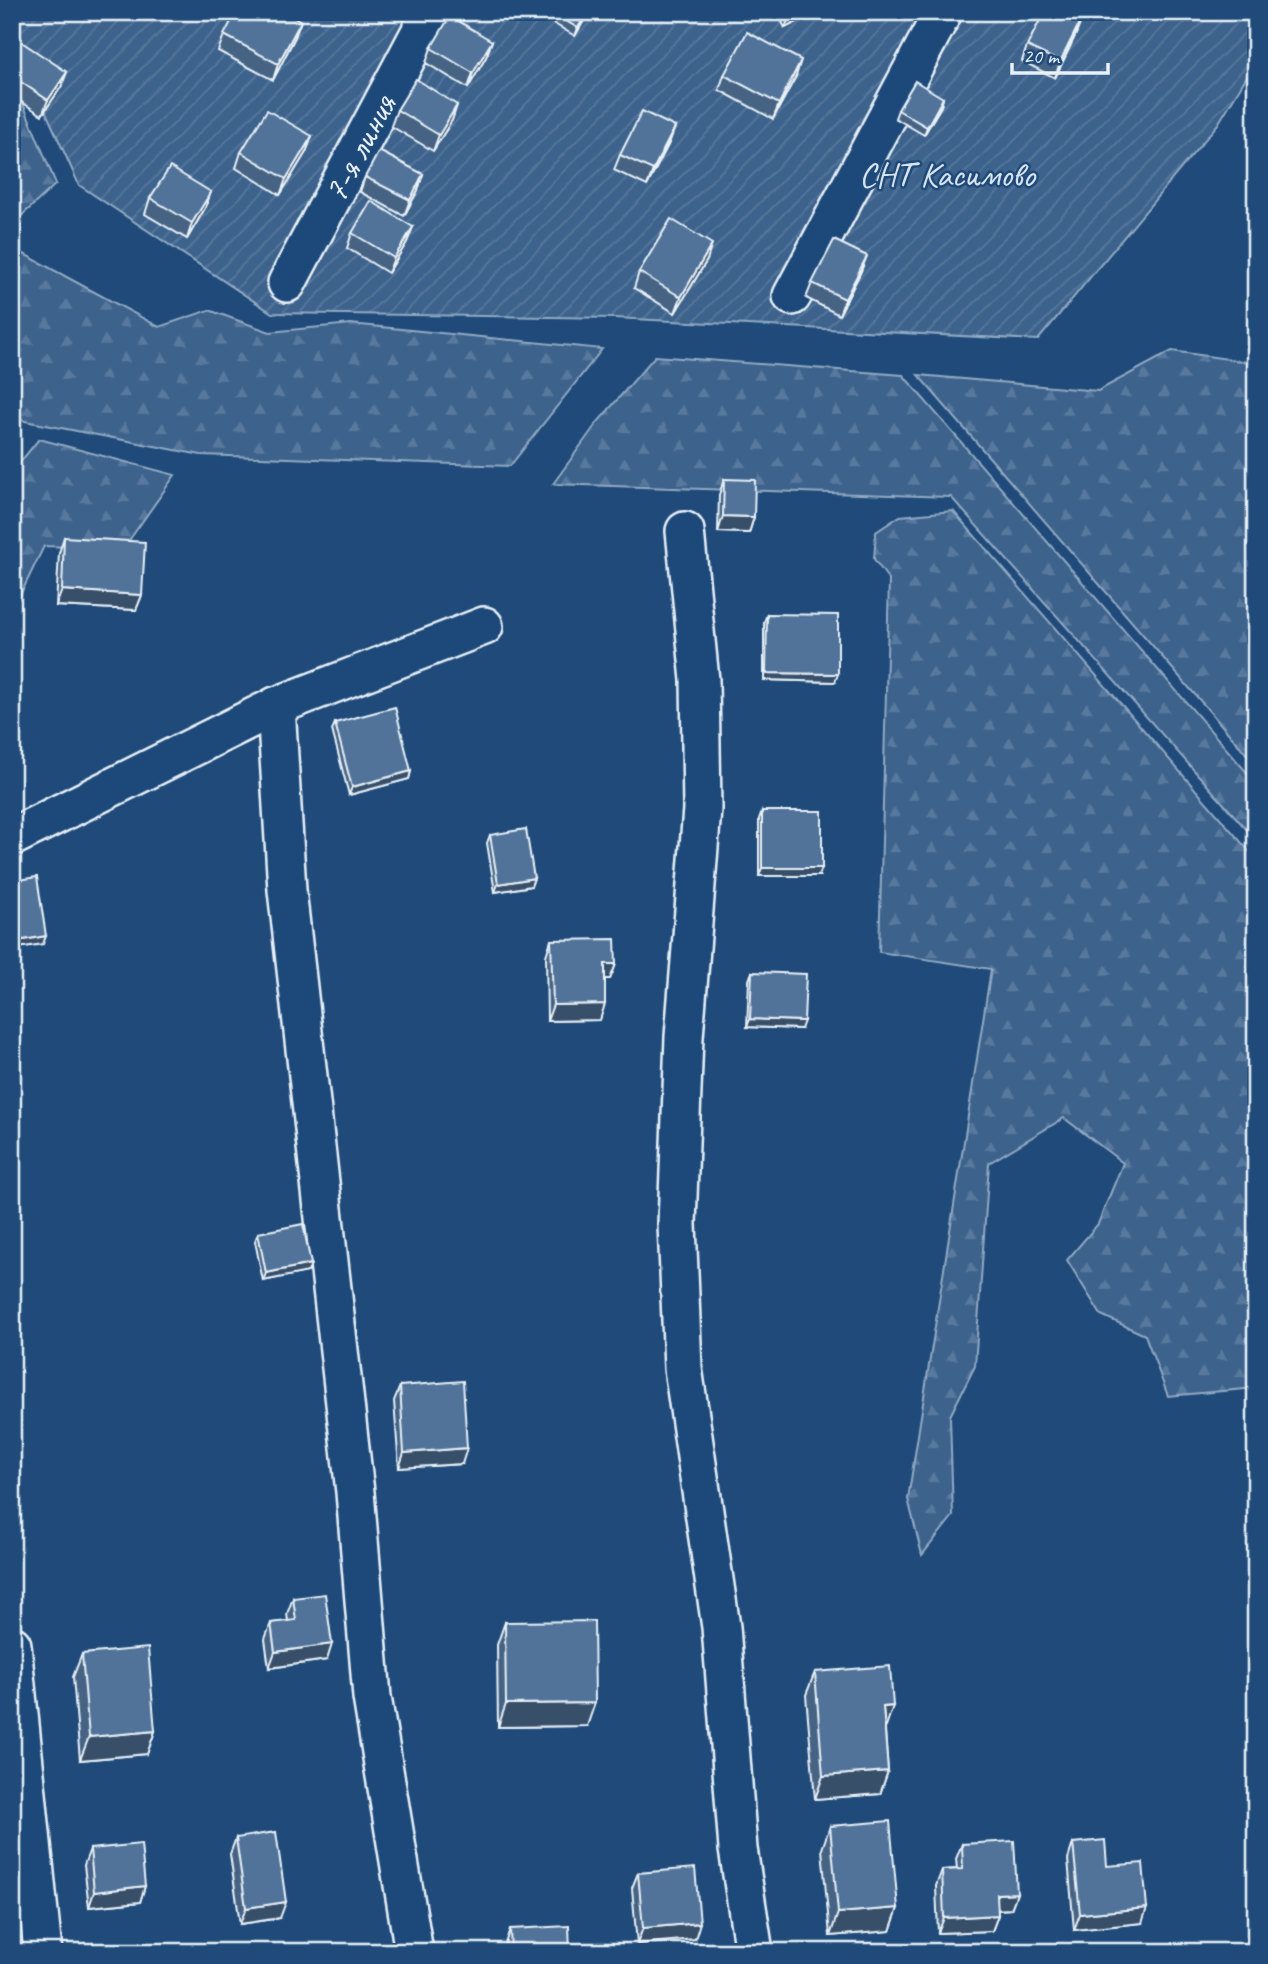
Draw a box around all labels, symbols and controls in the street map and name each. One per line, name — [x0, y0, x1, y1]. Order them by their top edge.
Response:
scale bar — [1012, 32, 1109, 76]
text: 20 m — [1023, 43, 1061, 69]
street label: 7-я линия — [312, 86, 407, 210]
park label: СНТ Касимово — [859, 152, 1037, 197]

